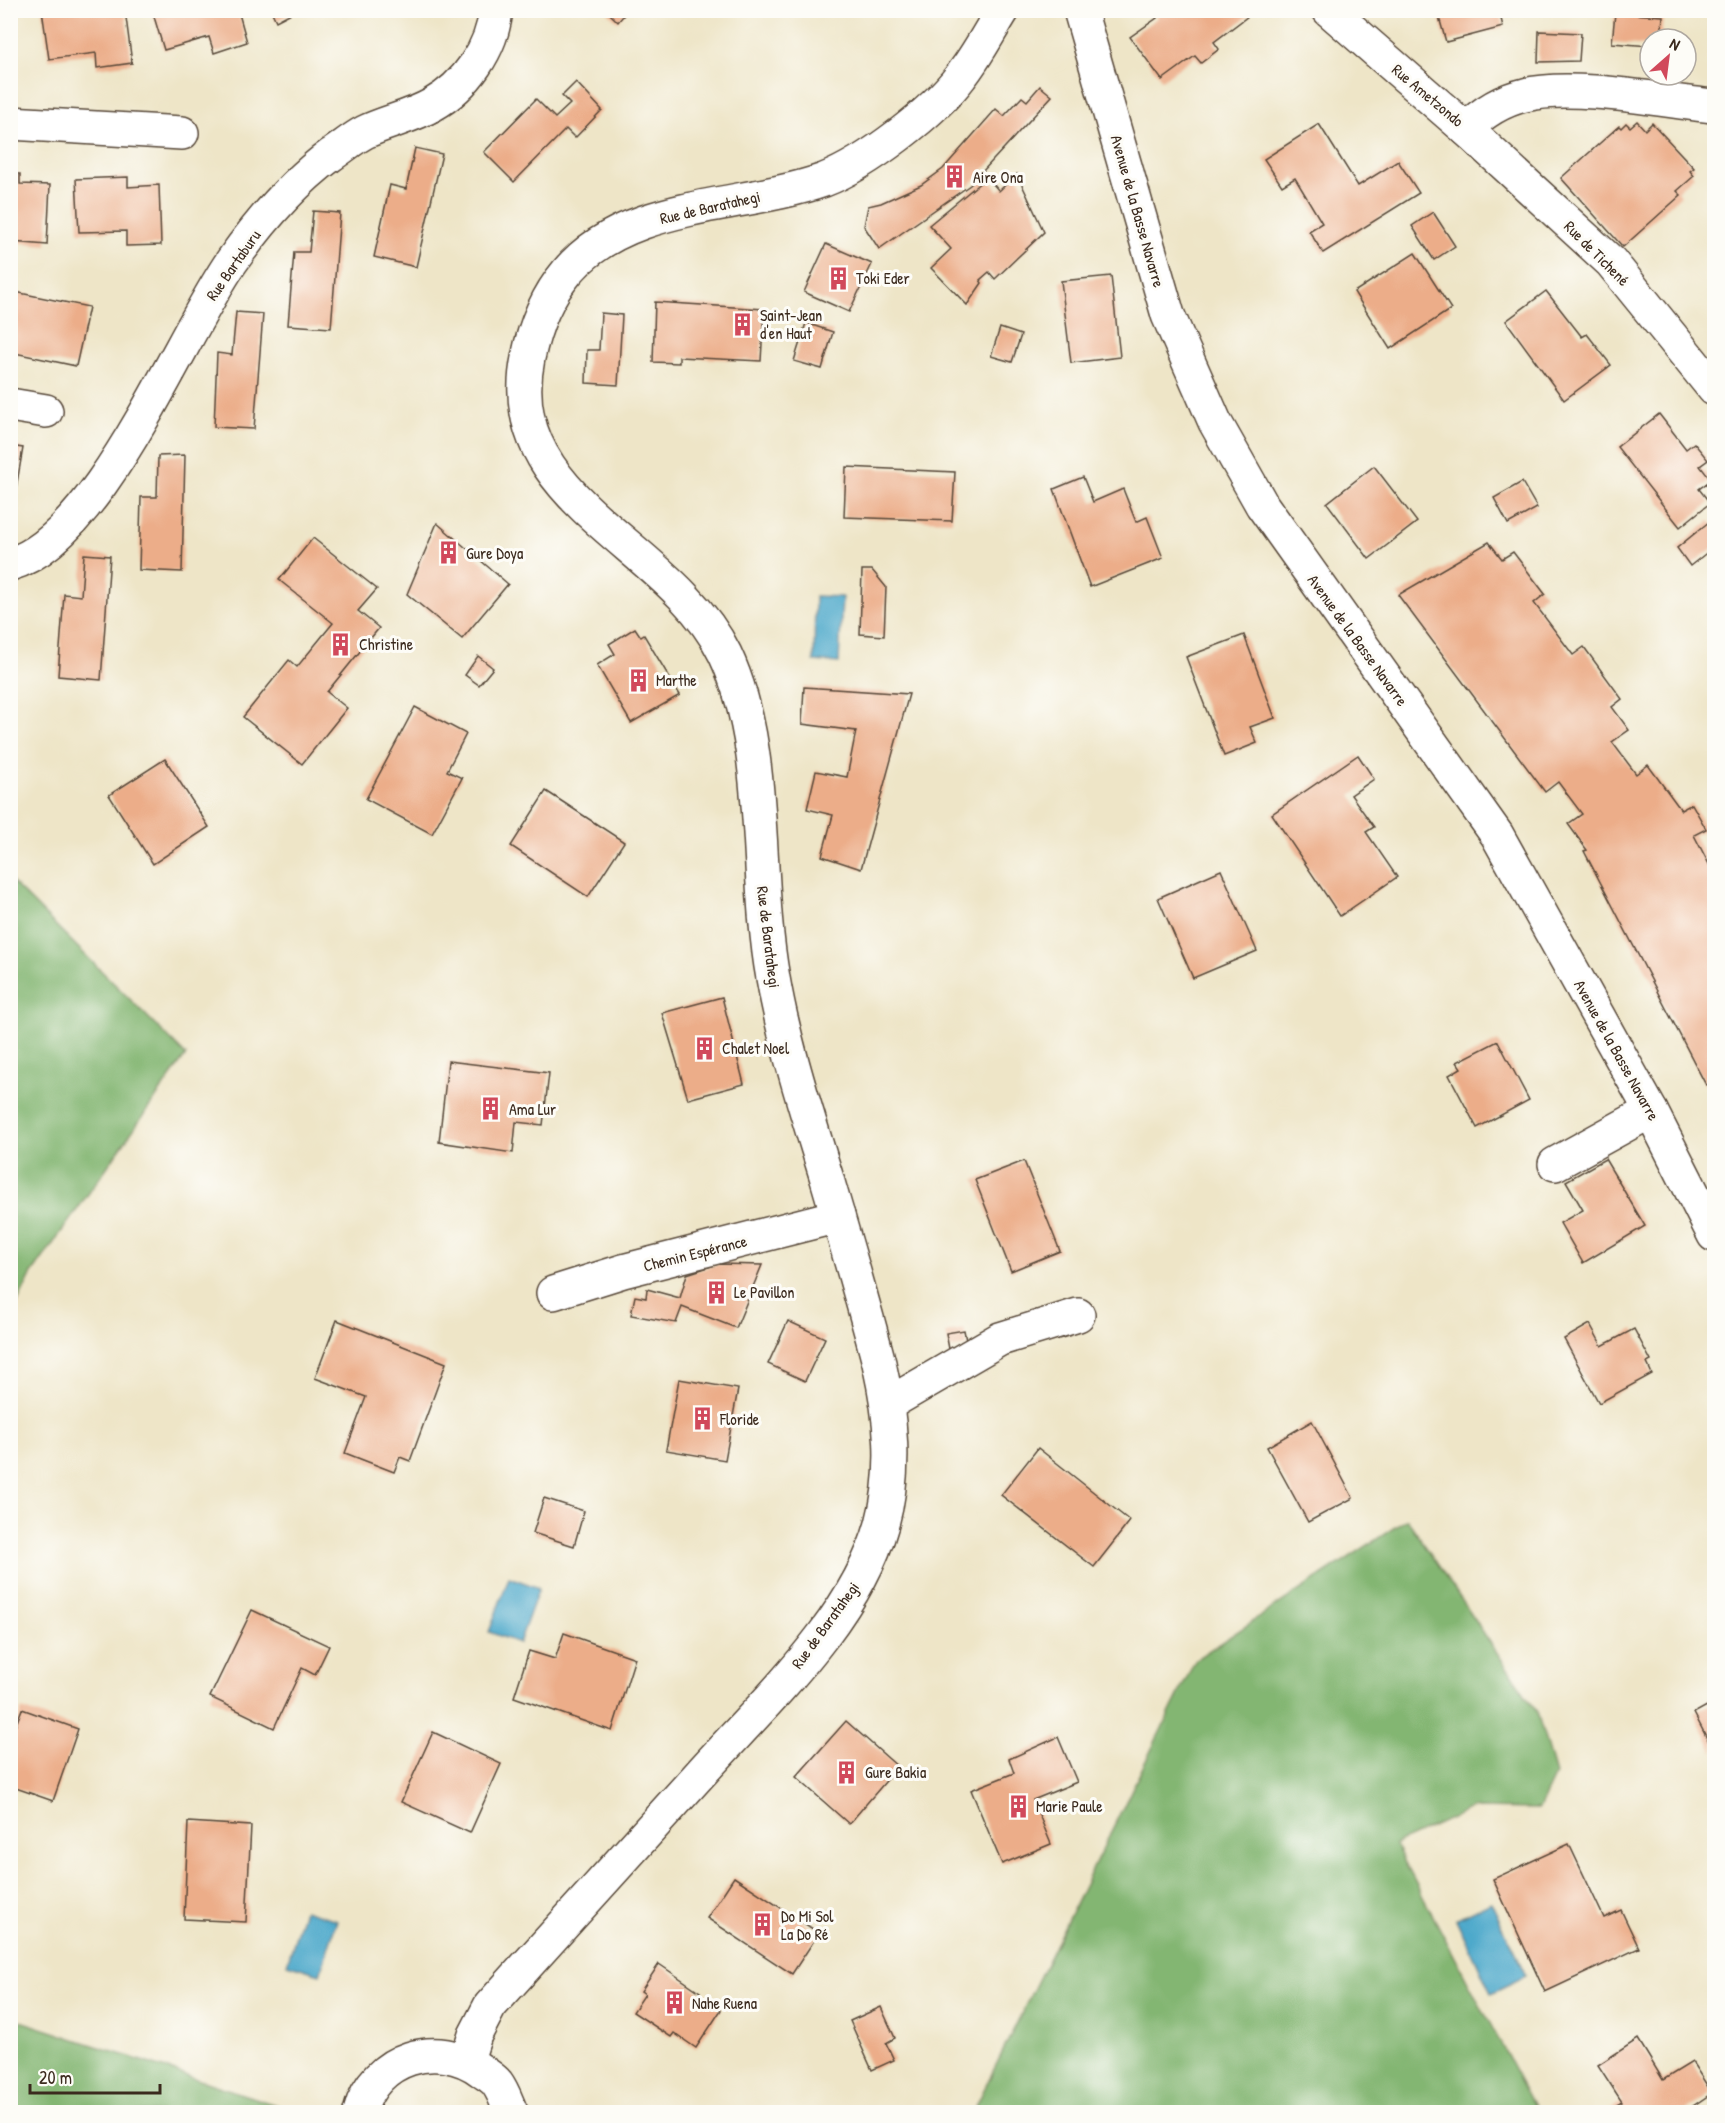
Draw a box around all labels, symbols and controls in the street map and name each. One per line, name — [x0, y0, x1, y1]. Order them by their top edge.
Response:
north arrow — [1638, 27, 1698, 87]
text: N — [1666, 32, 1684, 56]
street label: Rue Ametzondo — [1387, 58, 1469, 132]
street label: Avenue de la Basse Navarre — [1106, 132, 1170, 290]
building icon: Aire Ona — [942, 164, 968, 190]
place label: Aire Ona — [973, 166, 1023, 188]
street label: Rue de Baratahegi — [658, 185, 762, 229]
street label: Rue de Tichené — [1560, 216, 1635, 291]
street label: Rue Bartaburu — [201, 225, 266, 305]
building icon: Toki Eder — [825, 265, 851, 291]
place label: Toki Eder — [856, 267, 910, 289]
place label: Saint-Jean d'en Haut — [760, 304, 822, 344]
building icon: Saint-Jean d'en Haut — [729, 311, 755, 337]
building icon: Gure Doya — [435, 540, 461, 566]
place label: Gure Doya — [466, 542, 523, 564]
street label: Avenue de la Basse Navarre — [1303, 570, 1414, 711]
building icon: Christine — [328, 631, 354, 657]
place label: Christine — [359, 633, 414, 655]
building icon: Marthe — [625, 667, 651, 693]
place label: Marthe — [656, 669, 697, 691]
street label: Rue de Baratahegi — [752, 885, 786, 989]
street label: Avenue de la Basse Navarre — [1569, 976, 1665, 1125]
building icon: Chalet Noel — [691, 1035, 717, 1061]
place label: Chalet Noel — [722, 1037, 790, 1059]
building icon: Ama Lur — [478, 1096, 504, 1122]
place label: Ama Lur — [509, 1098, 556, 1120]
street label: Chemin Espérance — [641, 1229, 750, 1276]
building icon: Le Pavillon — [703, 1279, 729, 1305]
place label: Le Pavillon — [734, 1281, 795, 1303]
building icon: Floride — [689, 1406, 715, 1432]
place label: Floride — [719, 1408, 760, 1430]
street label: Rue de Baratahegi — [786, 1577, 864, 1673]
building icon: Gure Bakia — [834, 1759, 860, 1785]
place label: Gure Bakia — [865, 1761, 926, 1783]
building icon: Marie Paule — [1005, 1793, 1031, 1819]
place label: Marie Paule — [1036, 1795, 1103, 1817]
place label: Do Mi Sol La Do Ré — [781, 1905, 834, 1945]
building icon: Do Mi Sol La Do Ré — [750, 1912, 776, 1938]
building icon: Nahe Ruena — [661, 1990, 687, 2016]
place label: Nahe Ruena — [692, 1992, 757, 2014]
scale bar — [30, 2057, 160, 2095]
text: 20 m — [39, 2065, 72, 2090]

